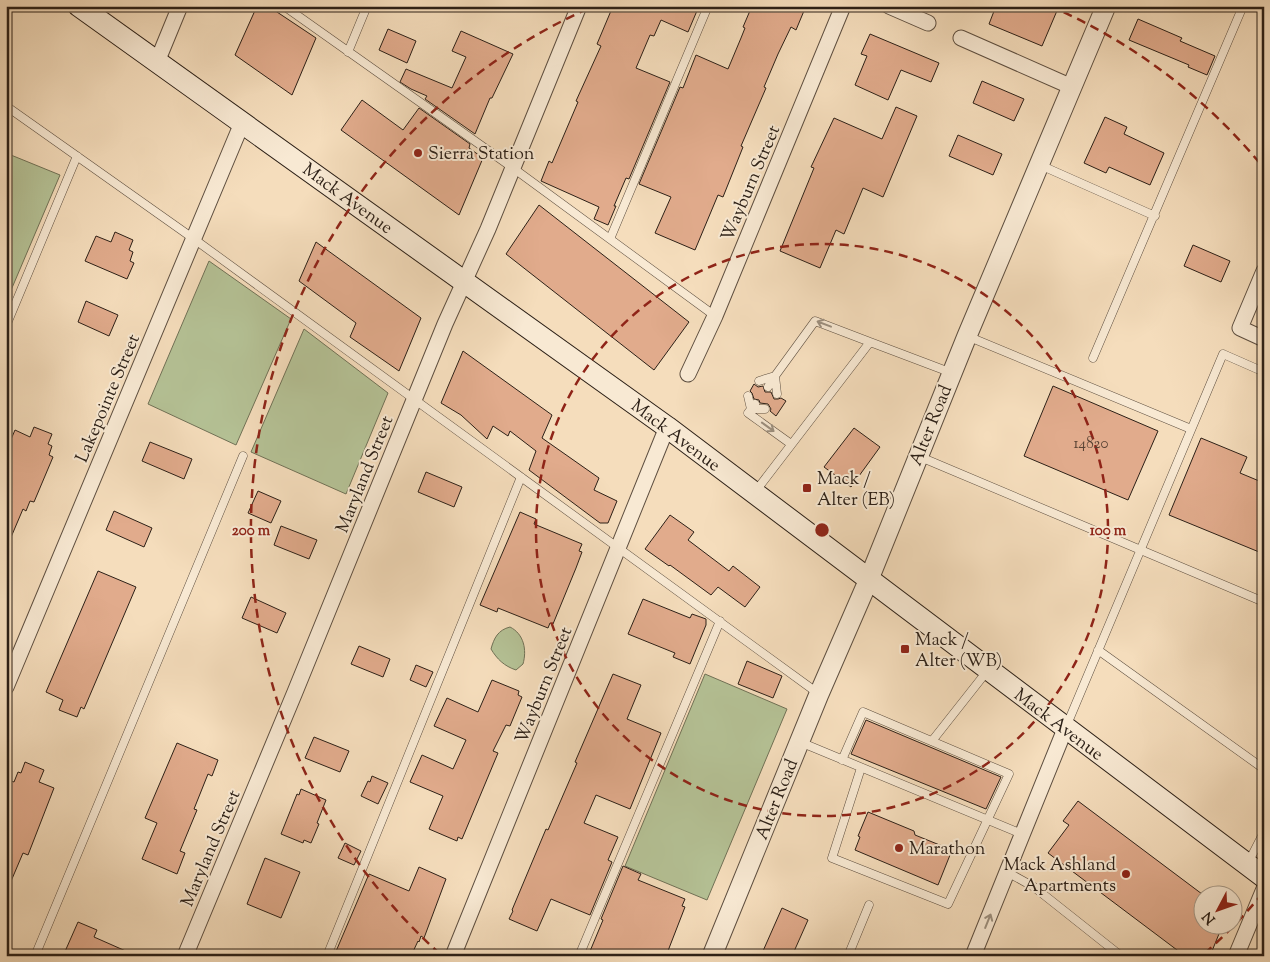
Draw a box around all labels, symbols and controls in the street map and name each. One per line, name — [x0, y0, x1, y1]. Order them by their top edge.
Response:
street label: Wayburn Street — [716, 122, 788, 246]
place label: Sierra Station — [428, 142, 535, 168]
marker: Sierra Station — [412, 147, 424, 159]
street label: Mack Avenue — [296, 158, 398, 241]
one-way arrow — [817, 319, 832, 329]
street label: Lakepointe Street — [70, 331, 148, 467]
street label: Alter Road — [904, 381, 960, 470]
street label: Mack Avenue — [624, 394, 725, 479]
street label: Maryland Street — [330, 412, 401, 537]
one-way arrow — [760, 422, 774, 432]
house number: 14820 — [1074, 434, 1109, 455]
place label: Mack / Alter (EB) — [817, 467, 895, 514]
marker: Mack / Alter (EB) — [801, 482, 813, 494]
text: 200 m — [232, 521, 271, 542]
centre of rings — [813, 521, 831, 539]
text: 100 m — [1090, 521, 1127, 542]
street label: Wayburn Street — [510, 624, 580, 748]
place label: Mack / Alter (WB) — [915, 628, 1002, 675]
marker: Mack / Alter (WB) — [899, 643, 911, 655]
street label: Mack Avenue — [1007, 683, 1108, 768]
street label: Alter Road — [750, 755, 806, 844]
street label: Maryland Street — [176, 786, 248, 911]
place label: Marathon — [909, 837, 986, 863]
marker: Marathon — [893, 842, 905, 854]
place label: Mack Ashland Apartments — [1004, 853, 1116, 900]
marker: Mack Ashland Apartments — [1120, 868, 1132, 880]
north arrow — [1192, 884, 1242, 934]
text: N — [1198, 906, 1221, 928]
one-way arrow — [983, 914, 993, 929]

